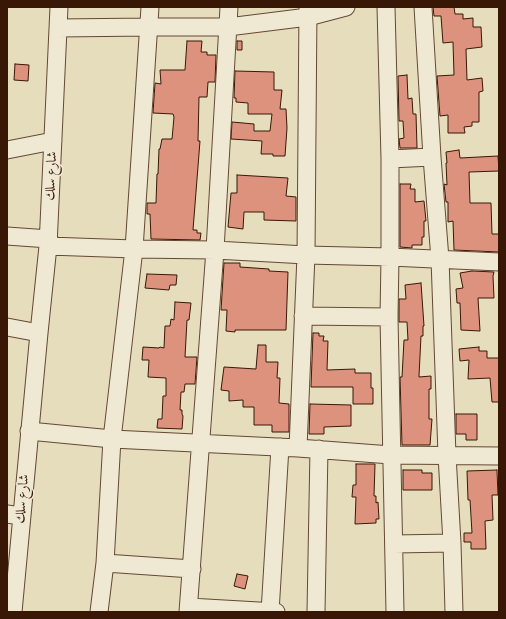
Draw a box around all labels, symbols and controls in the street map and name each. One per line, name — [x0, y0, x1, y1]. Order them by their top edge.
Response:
street label: شارع سلك — [42, 151, 62, 201]
street label: شارع سلك — [12, 474, 34, 524]

